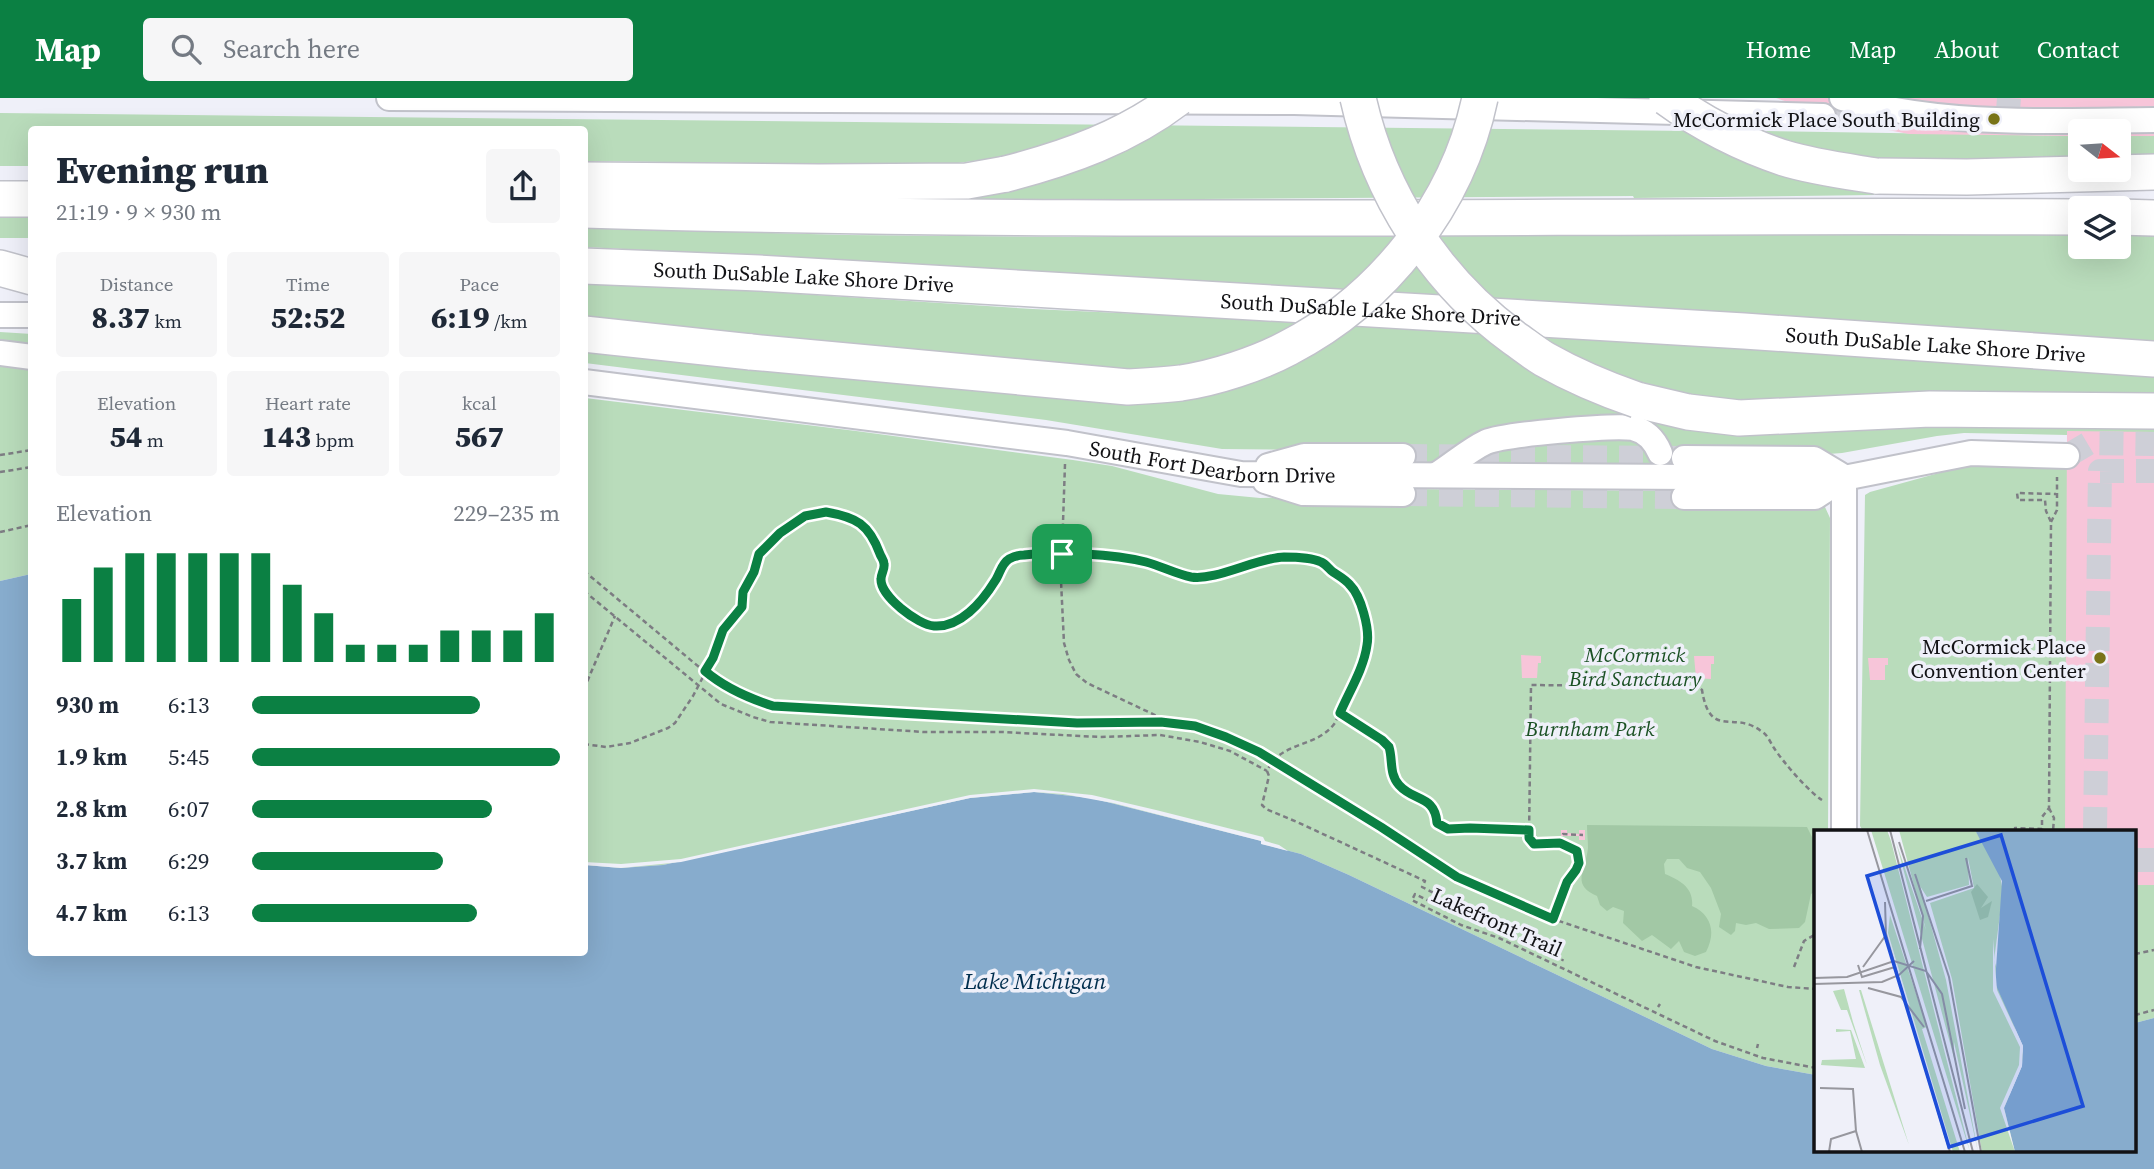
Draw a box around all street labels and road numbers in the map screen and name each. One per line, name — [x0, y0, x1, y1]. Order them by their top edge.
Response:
street label: South DuSable Lake Shore Drive — [653, 254, 955, 299]
street label: South DuSable Lake Shore Drive — [1220, 286, 1522, 332]
street label: South DuSable Lake Shore Drive — [1785, 319, 2087, 369]
street label: South Fort Dearborn Drive — [1087, 433, 1336, 489]
street label: Lakefront Trail — [1427, 880, 1567, 964]

